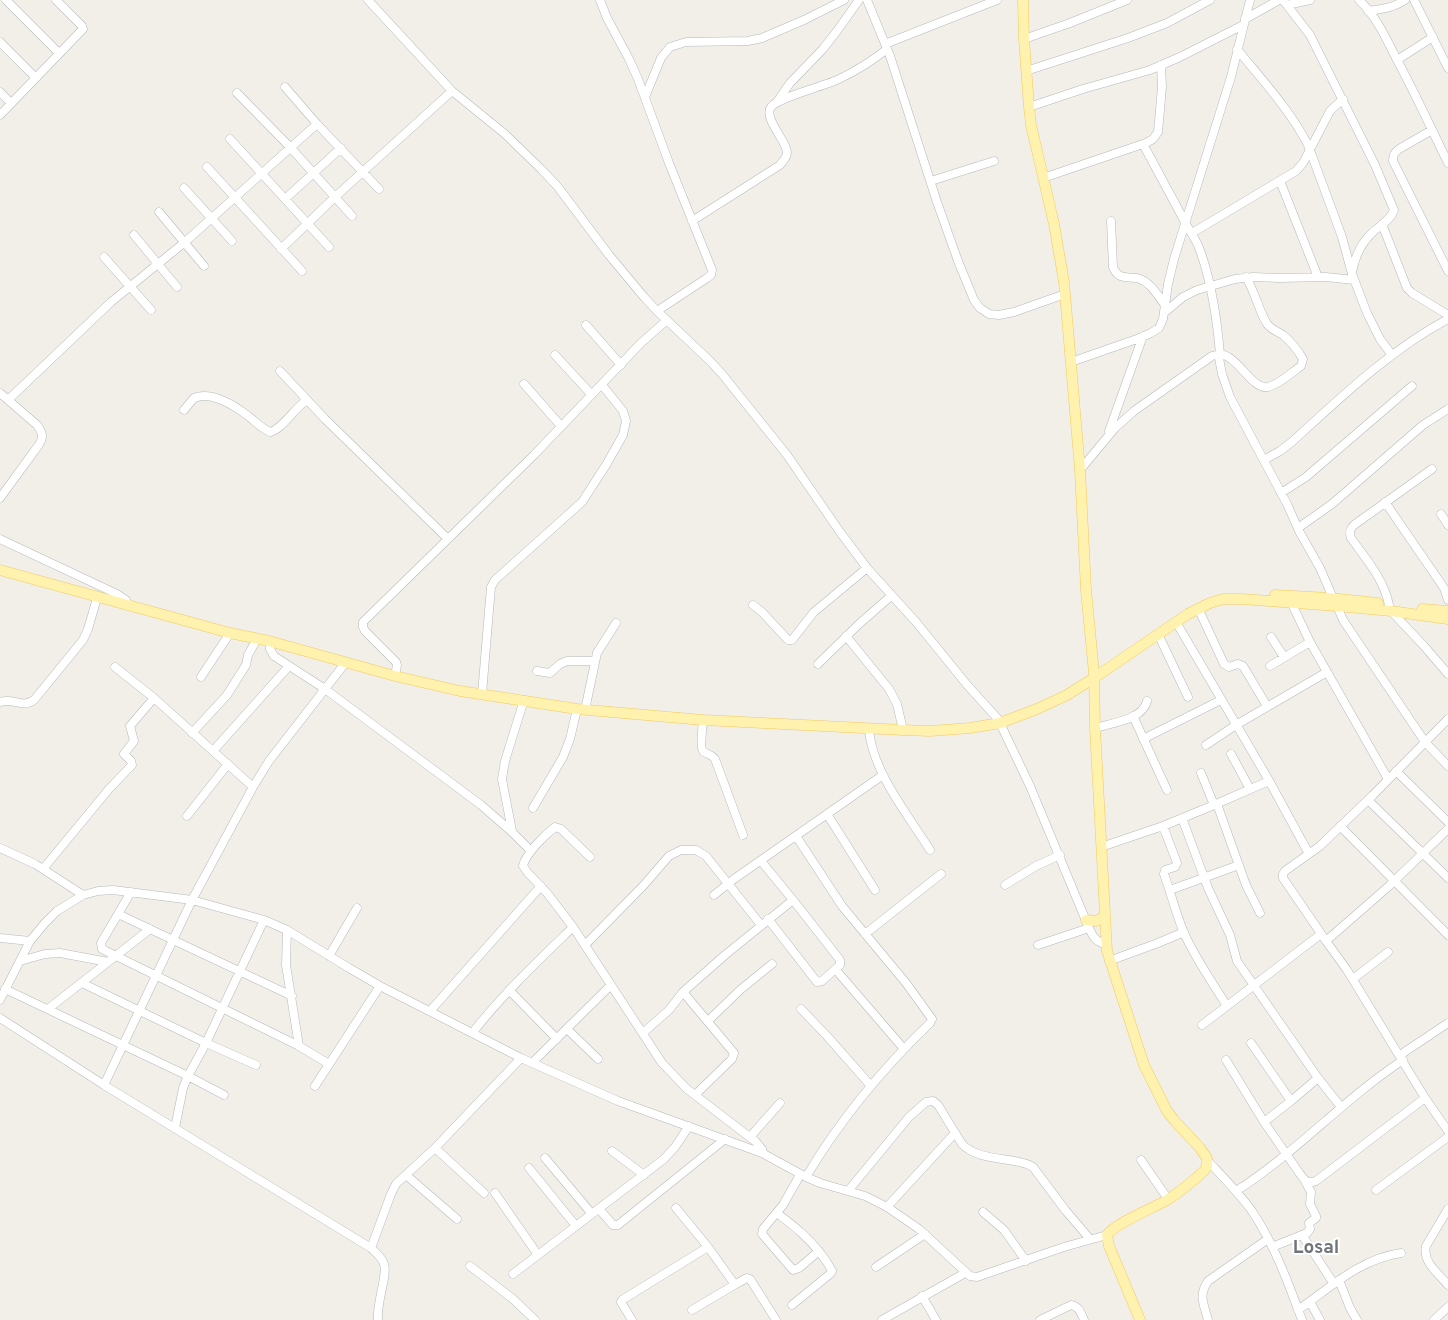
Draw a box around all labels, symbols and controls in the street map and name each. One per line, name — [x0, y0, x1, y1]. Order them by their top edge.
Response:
district label: Losal — [1293, 1238, 1339, 1260]

